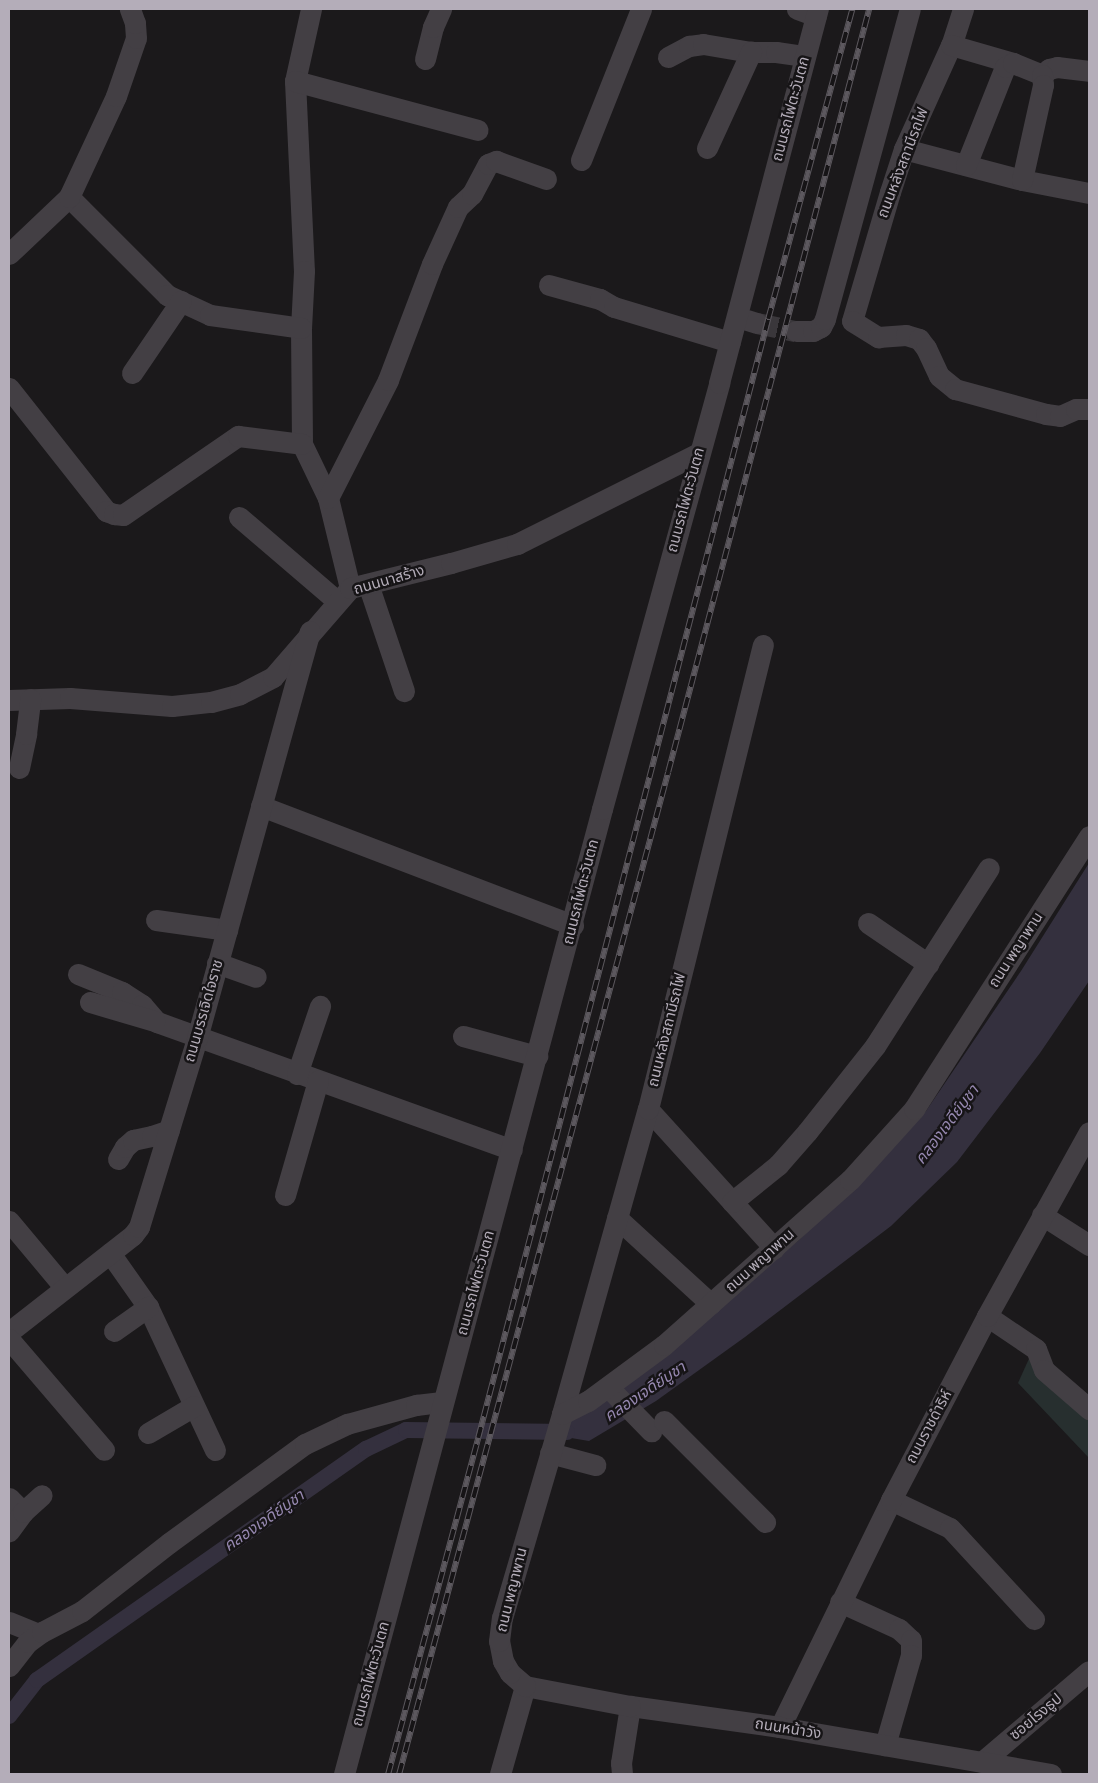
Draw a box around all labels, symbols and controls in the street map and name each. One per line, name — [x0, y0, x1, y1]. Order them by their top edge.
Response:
street label: ถนนรถไฟตะวันตก — [768, 55, 814, 163]
street label: ถนนหลังสถานีรถไฟ — [874, 105, 932, 221]
street label: ถนนรถไฟตะวันตก — [663, 446, 709, 554]
street label: ถนนนาสร้าง — [352, 561, 426, 599]
street label: ถนนรถไฟตะวันตก — [559, 837, 603, 947]
street label: ถนน พญาพาน — [985, 909, 1047, 991]
street label: ถนนบรรเจิดใจราช — [181, 958, 227, 1064]
street label: ถนนหลังสถานีรถไฟ — [644, 971, 690, 1089]
water label: คลองเจดีย์บูชา — [911, 1082, 983, 1168]
street label: ถนน พญาพาน — [722, 1225, 798, 1297]
street label: ถนนรถไฟตะวันตก — [453, 1229, 499, 1337]
water label: คลองเจดีย์บูชา — [601, 1358, 689, 1426]
street label: ถนนราชดำริห์ — [902, 1387, 956, 1467]
water label: คลองเจดีย์บูชา — [220, 1486, 308, 1556]
street label: ถนน พญาพาน — [493, 1546, 531, 1634]
street label: ถนนรถไฟตะวันตก — [348, 1620, 394, 1728]
street label: ซอยโรงธูป — [1006, 1690, 1066, 1744]
street label: ถนนหน้าวัง — [754, 1715, 822, 1743]

